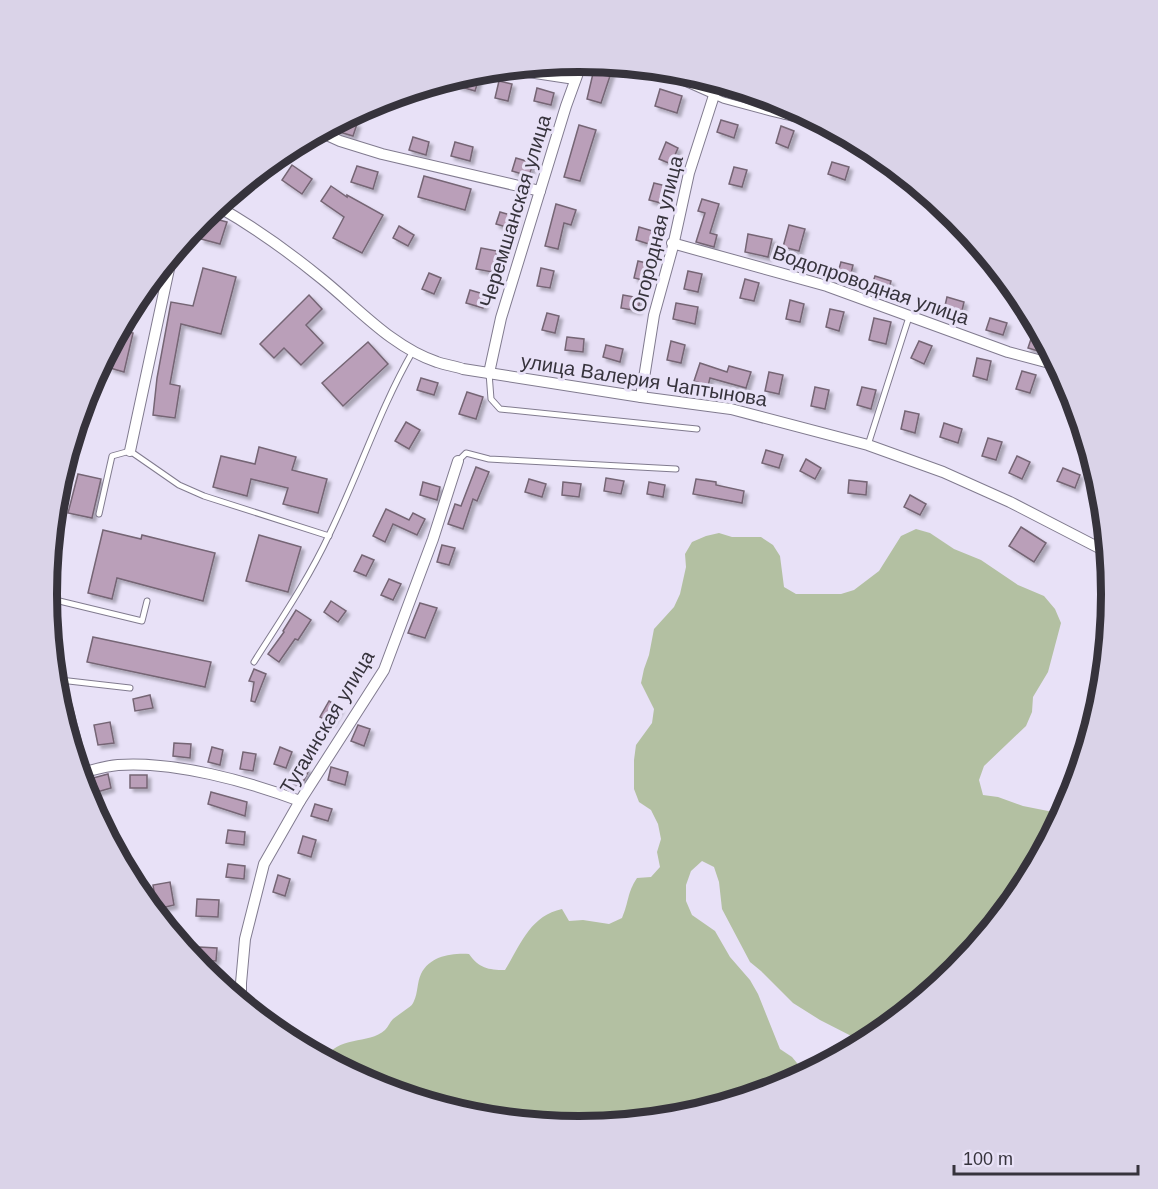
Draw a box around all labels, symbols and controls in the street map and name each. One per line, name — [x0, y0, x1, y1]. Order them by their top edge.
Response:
street label: Черемшанская улица — [475, 111, 555, 310]
street label: Огородная улица — [627, 153, 687, 315]
street label: Водопроводная улица — [770, 241, 973, 329]
street label: улица Валерия Чаптынова — [519, 350, 770, 410]
street label: Тугаинская улица — [276, 646, 379, 798]
scale bar — [954, 1138, 1138, 1176]
text: 100 m — [963, 1149, 1013, 1169]

